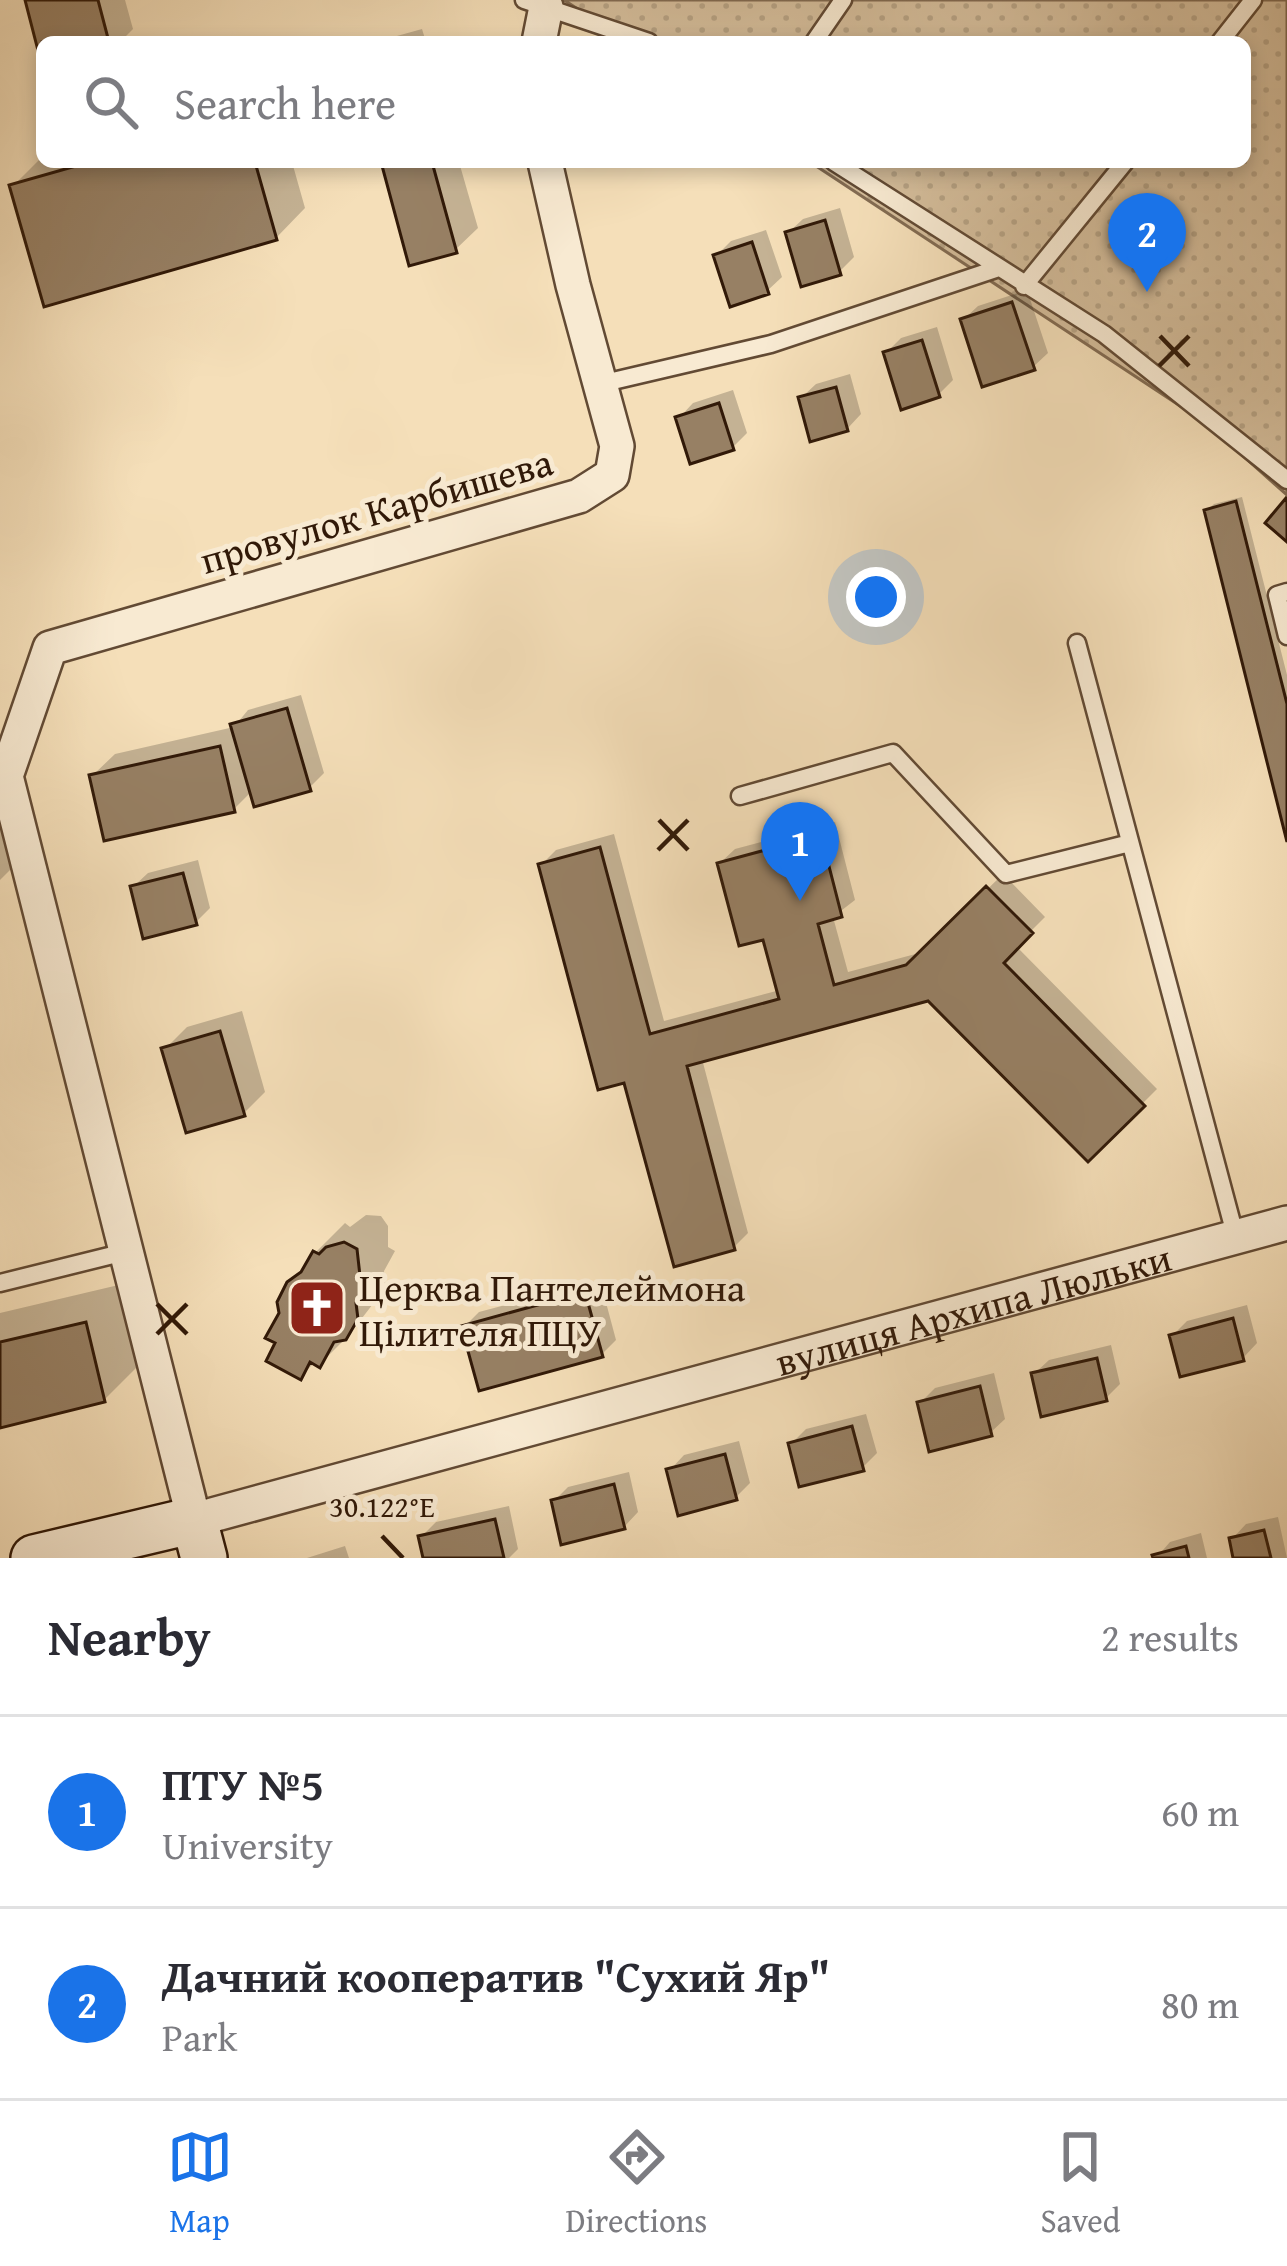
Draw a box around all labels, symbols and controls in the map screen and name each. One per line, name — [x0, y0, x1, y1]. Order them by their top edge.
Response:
search box — [36, 36, 1251, 168]
icon: search — [78, 69, 144, 135]
text: Search here — [174, 70, 396, 135]
pin: 2 — [1108, 193, 1186, 292]
street label: провулок Карбишева — [193, 432, 559, 588]
your location — [846, 567, 906, 627]
pin: 1 — [761, 802, 839, 901]
street label: вулиця Архипа Люльки — [769, 1227, 1177, 1389]
place label: Церква Пантелеймона Цілителя ПЦУ — [359, 1258, 746, 1360]
church icon: Церква Пантелеймона Цілителя ПЦУ — [286, 1277, 348, 1339]
text: 30.122°E — [329, 1484, 435, 1528]
text: Nearby — [48, 1599, 211, 1674]
text: 2 results — [1101, 1608, 1239, 1665]
text: ПТУ №5 — [162, 1751, 324, 1816]
text: 1 — [77, 1783, 97, 1840]
text: 60 m — [1161, 1783, 1239, 1840]
text: University — [162, 1816, 333, 1873]
text: Дачний кооператив "Сухий Яр" — [162, 1943, 830, 2008]
text: 2 — [77, 1975, 97, 2032]
text: 80 m — [1161, 1975, 1239, 2032]
text: Park — [162, 2008, 237, 2065]
tab: Map — [167, 2124, 233, 2244]
tab: Directions — [566, 2124, 707, 2244]
tab: Saved — [1041, 2124, 1120, 2244]

